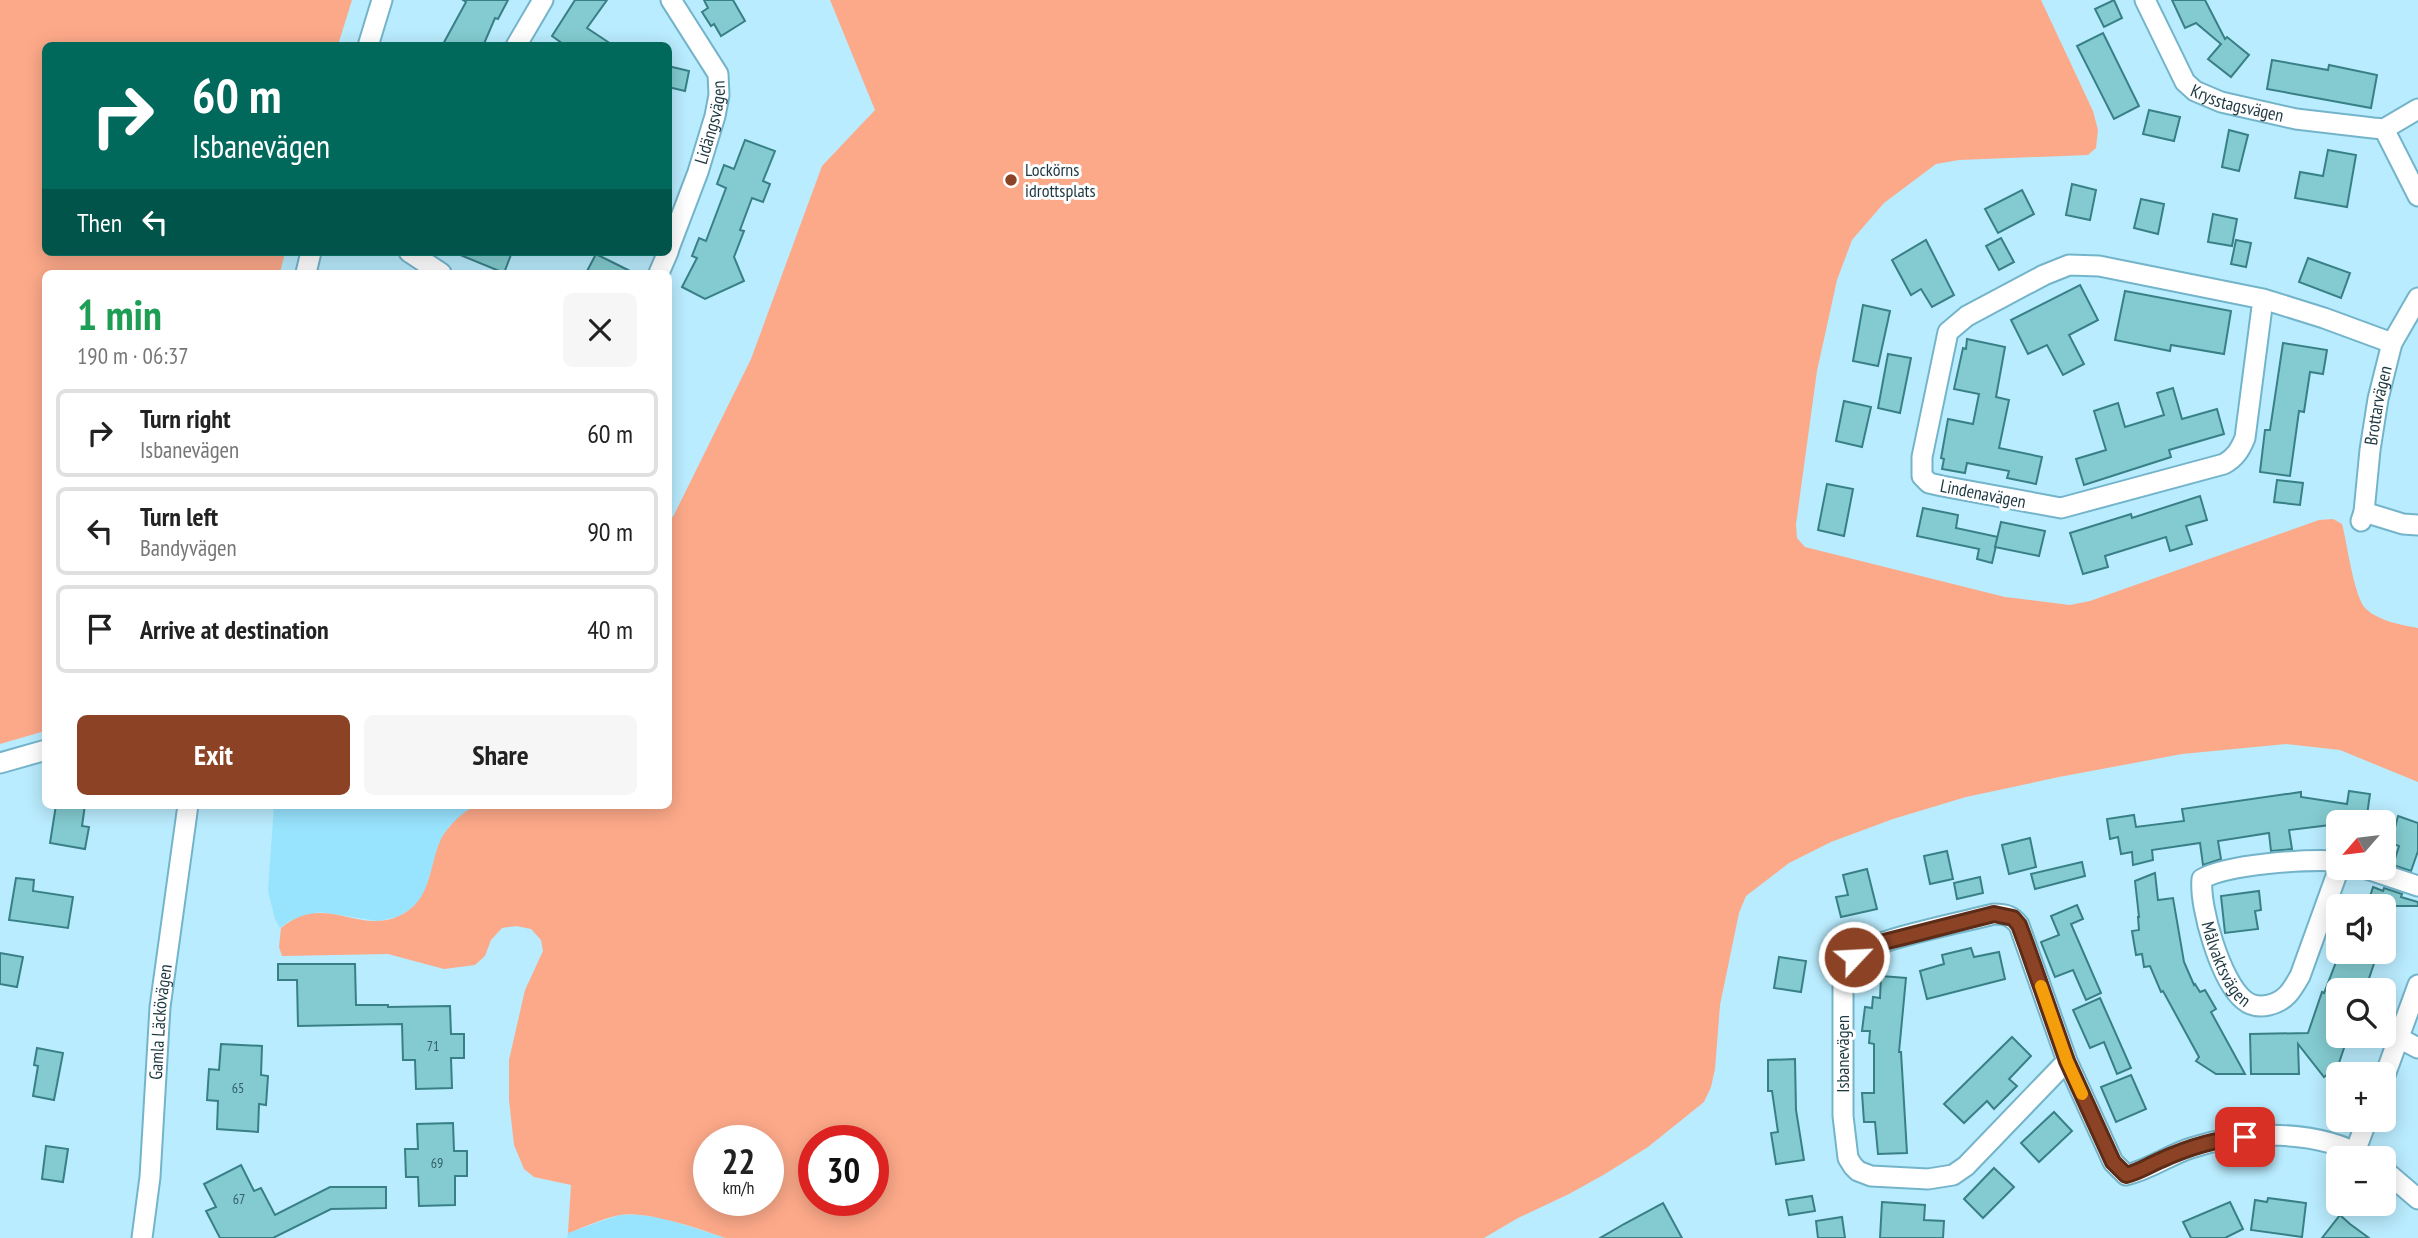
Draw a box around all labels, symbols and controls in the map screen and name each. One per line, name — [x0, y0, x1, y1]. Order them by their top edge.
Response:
text: 60 m — [192, 63, 281, 127]
icon: right — [77, 70, 168, 161]
street label: Krysstagsvägen — [2187, 79, 2286, 127]
street label: Lidängsvägen — [689, 80, 730, 167]
text: Isbanevägen — [192, 125, 330, 167]
place label: Lockörns idrottsplats — [1025, 158, 1096, 202]
marker: Lockörns idrottsplats — [1003, 172, 1019, 188]
icon: left — [136, 203, 174, 241]
text: Then — [77, 206, 122, 239]
text: 1 min — [77, 287, 162, 342]
button: close — [563, 293, 637, 367]
text: 190 m · 06:37 — [77, 341, 189, 370]
street label: Brottarvägen — [2359, 363, 2397, 447]
text: Turn right — [140, 402, 231, 435]
icon: right — [81, 414, 119, 452]
text: 60 m — [587, 417, 633, 450]
text: Isbanevägen — [140, 435, 239, 464]
street label: Lindenavägen — [1938, 474, 2028, 513]
text: Turn left — [140, 500, 218, 533]
icon: left — [81, 512, 119, 550]
text: 90 m — [587, 515, 633, 548]
text: Bandyvägen — [140, 533, 237, 562]
icon: arrive — [81, 610, 119, 648]
text: Arrive at destination — [140, 613, 329, 646]
text: 40 m — [587, 613, 633, 646]
button: Exit — [77, 715, 350, 795]
button: Share — [364, 715, 637, 795]
north arrow — [2326, 810, 2396, 880]
map controls — [2326, 810, 2396, 1216]
button: sound — [2326, 894, 2396, 964]
street label: Målvaktsvägen — [2197, 919, 2255, 1012]
position arrow — [1817, 920, 1891, 994]
street label: Gamla Läckövägen — [144, 963, 177, 1080]
button: search — [2326, 978, 2396, 1048]
street label: Isbanevägen — [1831, 1015, 1854, 1093]
house number: 71 — [427, 1037, 439, 1055]
button: + — [2326, 1062, 2396, 1132]
house number: 65 — [232, 1079, 244, 1097]
pin — [2215, 1107, 2275, 1167]
icon: arrive — [2226, 1118, 2264, 1156]
speed limit sign: 30 — [798, 1125, 889, 1216]
text: 22 — [722, 1138, 755, 1184]
button: − — [2326, 1146, 2396, 1216]
house number: 69 — [431, 1154, 443, 1172]
text: km/h — [723, 1176, 754, 1199]
house number: 67 — [233, 1190, 245, 1208]

